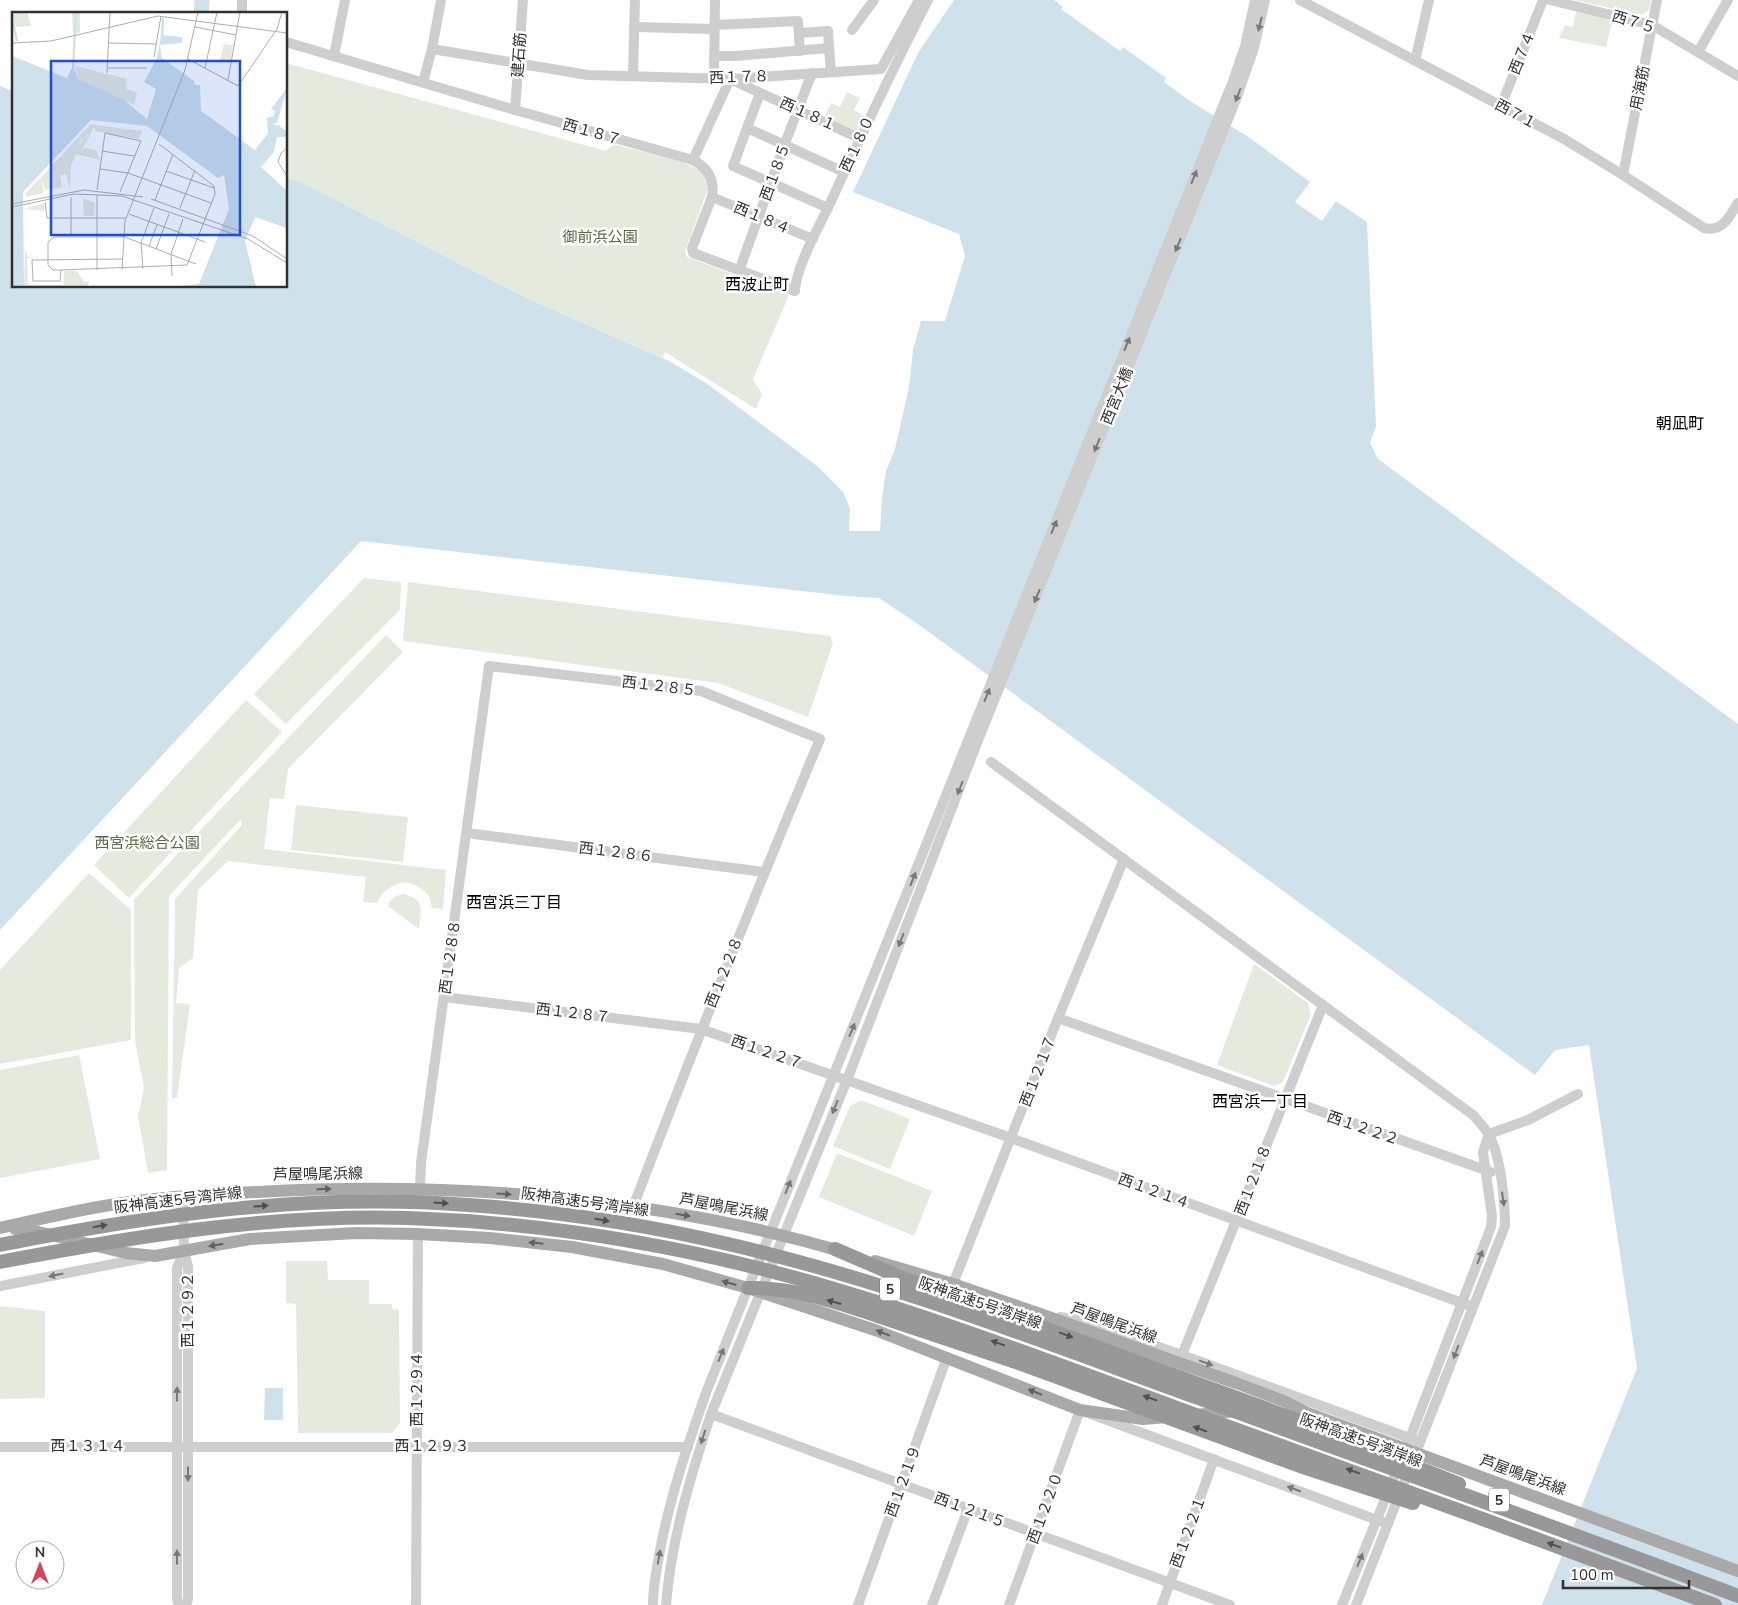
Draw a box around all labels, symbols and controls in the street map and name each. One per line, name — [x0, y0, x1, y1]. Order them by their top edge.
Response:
street label: 西７５ — [1610, 6, 1658, 38]
inset map — [12, 12, 288, 288]
one-way arrow — [1256, 17, 1264, 32]
street label: 西７４ — [1504, 28, 1540, 78]
street label: 建石筋 — [507, 32, 531, 78]
street label: 用海筋 — [1626, 64, 1654, 112]
street label: 西１７８ — [709, 66, 769, 88]
one-way arrow — [1234, 87, 1241, 102]
street label: 西１８１ — [777, 93, 839, 135]
street label: 西７１ — [1491, 95, 1541, 133]
street label: 西１８０ — [835, 113, 879, 175]
street label: 西１８７ — [560, 114, 624, 150]
street label: 西１８５ — [755, 140, 795, 204]
one-way arrow — [1191, 170, 1199, 184]
street label: 西１８４ — [730, 197, 794, 239]
park label: 御前浜公園 — [562, 227, 638, 247]
one-way arrow — [1173, 238, 1181, 252]
district label: 西波止町 — [725, 274, 789, 296]
one-way arrow — [1124, 337, 1132, 351]
street label: 西宮大橋 — [1096, 364, 1138, 428]
district label: 朝凪町 — [1656, 413, 1704, 435]
one-way arrow — [1093, 438, 1101, 452]
one-way arrow — [1051, 520, 1058, 535]
one-way arrow — [1032, 588, 1040, 603]
street label: 西１２８５ — [621, 672, 697, 700]
one-way arrow — [984, 687, 991, 702]
one-way arrow — [956, 781, 963, 796]
park label: 西宮浜総合公園 — [94, 833, 200, 853]
street label: 西１２８６ — [578, 838, 654, 866]
one-way arrow — [909, 872, 917, 887]
district label: 西宮浜三丁目 — [466, 892, 562, 914]
street label: 西１２８８ — [435, 918, 465, 996]
street label: 西１２２８ — [701, 933, 747, 1011]
one-way arrow — [897, 933, 905, 948]
street label: 西１２８７ — [535, 999, 611, 1027]
one-way arrow — [848, 1023, 856, 1037]
street label: 西１２２７ — [728, 1030, 806, 1074]
street label: 西１２１７ — [1015, 1032, 1061, 1110]
district label: 西宮浜一丁目 — [1212, 1091, 1308, 1113]
one-way arrow — [831, 1100, 839, 1115]
street label: 西１２２２ — [1324, 1106, 1402, 1150]
street label: 西１２１８ — [1230, 1141, 1276, 1219]
street label: 芦屋鳴尾浜線 — [273, 1163, 363, 1185]
street label: 西１２１４ — [1115, 1169, 1193, 1213]
one-way arrow — [784, 1179, 792, 1194]
street label: 阪神高速5号湾岸線 — [113, 1182, 243, 1218]
street label: 阪神高速5号湾岸線 — [520, 1183, 650, 1221]
one-way arrow — [316, 1185, 332, 1193]
street label: 芦屋鳴尾浜線 — [678, 1189, 770, 1225]
one-way arrow — [496, 1190, 512, 1198]
one-way arrow — [1499, 1191, 1507, 1207]
one-way arrow — [433, 1200, 449, 1208]
one-way arrow — [253, 1202, 269, 1210]
one-way arrow — [675, 1211, 691, 1219]
one-way arrow — [595, 1216, 611, 1224]
one-way arrow — [92, 1222, 108, 1230]
one-way arrow — [528, 1239, 544, 1247]
one-way arrow — [207, 1241, 223, 1249]
one-way arrow — [1477, 1250, 1484, 1265]
one-way arrow — [48, 1271, 63, 1279]
street label: 西１２９２ — [178, 1272, 198, 1348]
street label: 阪神高速5号湾岸線 — [916, 1273, 1044, 1333]
one-way arrow — [721, 1278, 736, 1286]
road number: 5 — [880, 1278, 900, 1300]
one-way arrow — [826, 1298, 841, 1306]
street label: 芦屋鳴尾浜線 — [1068, 1298, 1160, 1348]
one-way arrow — [876, 1329, 891, 1336]
one-way arrow — [1058, 1332, 1073, 1339]
one-way arrow — [990, 1339, 1005, 1346]
one-way arrow — [1451, 1345, 1459, 1359]
one-way arrow — [718, 1348, 725, 1363]
street label: 西１２９４ — [407, 1351, 427, 1427]
one-way arrow — [1199, 1359, 1214, 1367]
one-way arrow — [173, 1386, 181, 1402]
one-way arrow — [1027, 1388, 1042, 1396]
one-way arrow — [1143, 1394, 1158, 1401]
street label: 阪神高速5号湾岸線 — [1297, 1409, 1425, 1471]
one-way arrow — [1192, 1425, 1207, 1432]
one-way arrow — [699, 1430, 707, 1445]
street label: 西１３１４ — [50, 1436, 126, 1456]
street label: 西１２９３ — [394, 1436, 470, 1456]
street label: 西１２１９ — [881, 1442, 925, 1520]
street label: 芦屋鳴尾浜線 — [1477, 1450, 1569, 1500]
one-way arrow — [184, 1466, 192, 1482]
one-way arrow — [1345, 1467, 1360, 1474]
street label: 西１２２０ — [1023, 1469, 1067, 1547]
one-way arrow — [1286, 1485, 1301, 1492]
street label: 西１２１５ — [931, 1488, 1009, 1532]
road number: 5 — [1489, 1488, 1509, 1512]
street label: 西１２２１ — [1166, 1493, 1210, 1571]
north arrow — [15, 1540, 65, 1590]
one-way arrow — [1547, 1541, 1562, 1548]
text: N — [35, 1543, 45, 1562]
one-way arrow — [173, 1548, 181, 1564]
one-way arrow — [656, 1548, 664, 1564]
one-way arrow — [1357, 1553, 1365, 1567]
scale bar — [1563, 1558, 1689, 1590]
text: 100 m — [1570, 1565, 1614, 1585]

